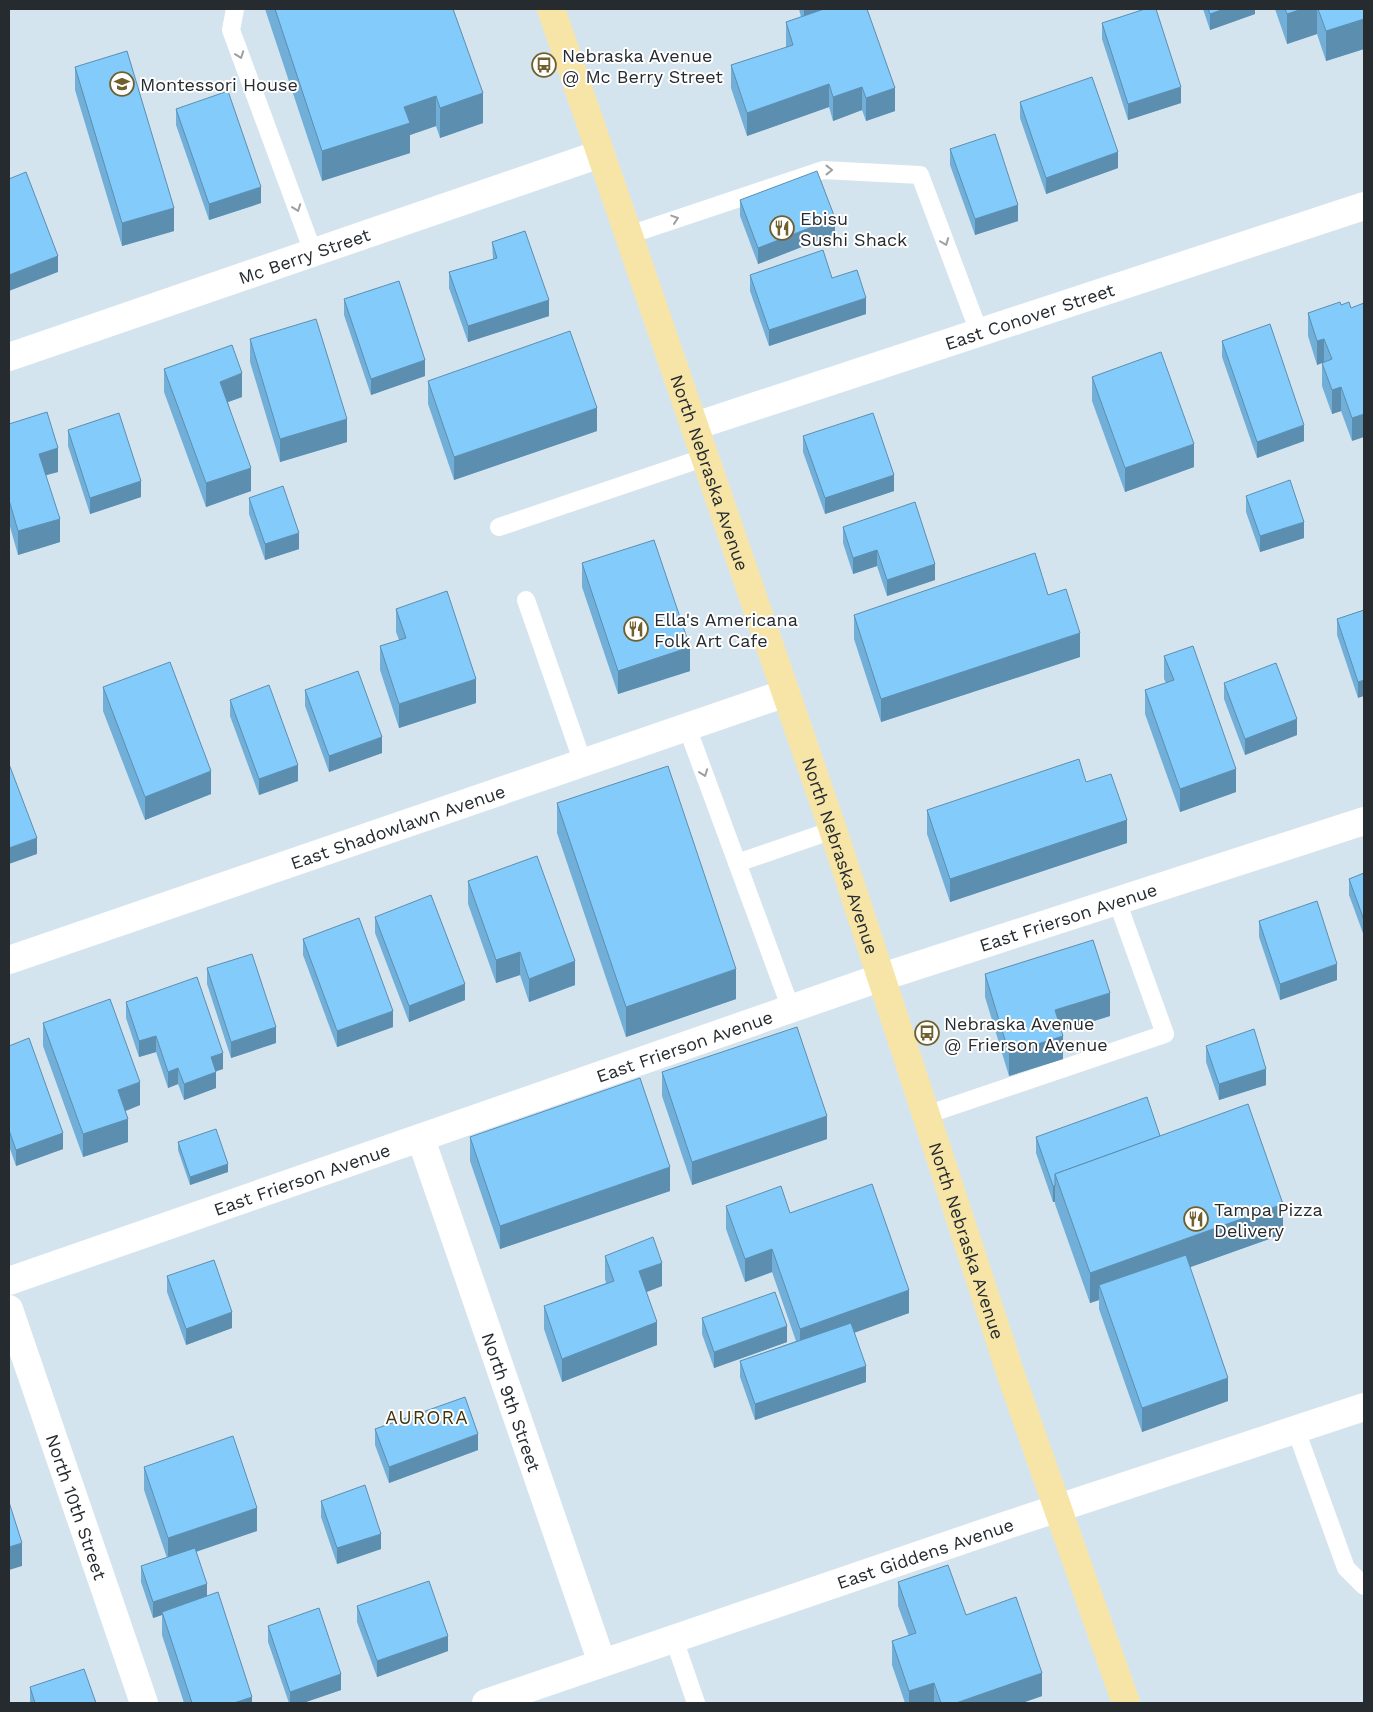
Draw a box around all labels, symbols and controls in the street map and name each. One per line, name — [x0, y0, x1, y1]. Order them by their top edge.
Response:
place label: Nebraska Avenue @ Mc Berry Street — [562, 45, 723, 87]
one-way arrow — [234, 51, 244, 59]
bus stop icon: Nebraska Avenue @ Mc Berry Street — [531, 52, 557, 78]
school or university icon: Montessori House — [109, 71, 135, 97]
place label: Montessori House — [140, 74, 298, 95]
one-way arrow — [826, 165, 834, 175]
one-way arrow — [291, 203, 301, 211]
place label: Ebisu Sushi Shack — [800, 208, 907, 250]
one-way arrow — [670, 215, 679, 225]
restaurant icon: Ebisu Sushi Shack — [769, 215, 795, 241]
street label: Mc Berry Street — [236, 223, 373, 288]
one-way arrow — [939, 237, 949, 246]
street label: East Conover Street — [942, 278, 1117, 354]
street label: North Nebraska Avenue — [667, 372, 754, 573]
place label: Ella's Americana Folk Art Cafe — [654, 609, 798, 651]
restaurant icon: Ella's Americana Folk Art Cafe — [623, 616, 649, 642]
street label: North Nebraska Avenue — [798, 755, 883, 957]
one-way arrow — [698, 768, 708, 777]
street label: East Shadowlawn Avenue — [288, 780, 508, 873]
street label: East Frierson Avenue — [977, 878, 1159, 955]
street label: East Frierson Avenue — [593, 1005, 775, 1086]
place label: Nebraska Avenue @ Frierson Avenue — [944, 1013, 1108, 1055]
bus stop icon: Nebraska Avenue @ Frierson Avenue — [914, 1020, 940, 1046]
street label: East Frierson Avenue — [211, 1139, 393, 1219]
street label: North Nebraska Avenue — [925, 1139, 1009, 1342]
place label: Tampa Pizza Delivery — [1214, 1199, 1323, 1241]
restaurant icon: Tampa Pizza Delivery — [1183, 1206, 1209, 1232]
street label: North 9th Street — [478, 1329, 546, 1474]
district label: AURORA — [385, 1406, 469, 1429]
street label: North 10th Street — [42, 1431, 112, 1583]
street label: East Giddens Avenue — [834, 1513, 1016, 1593]

